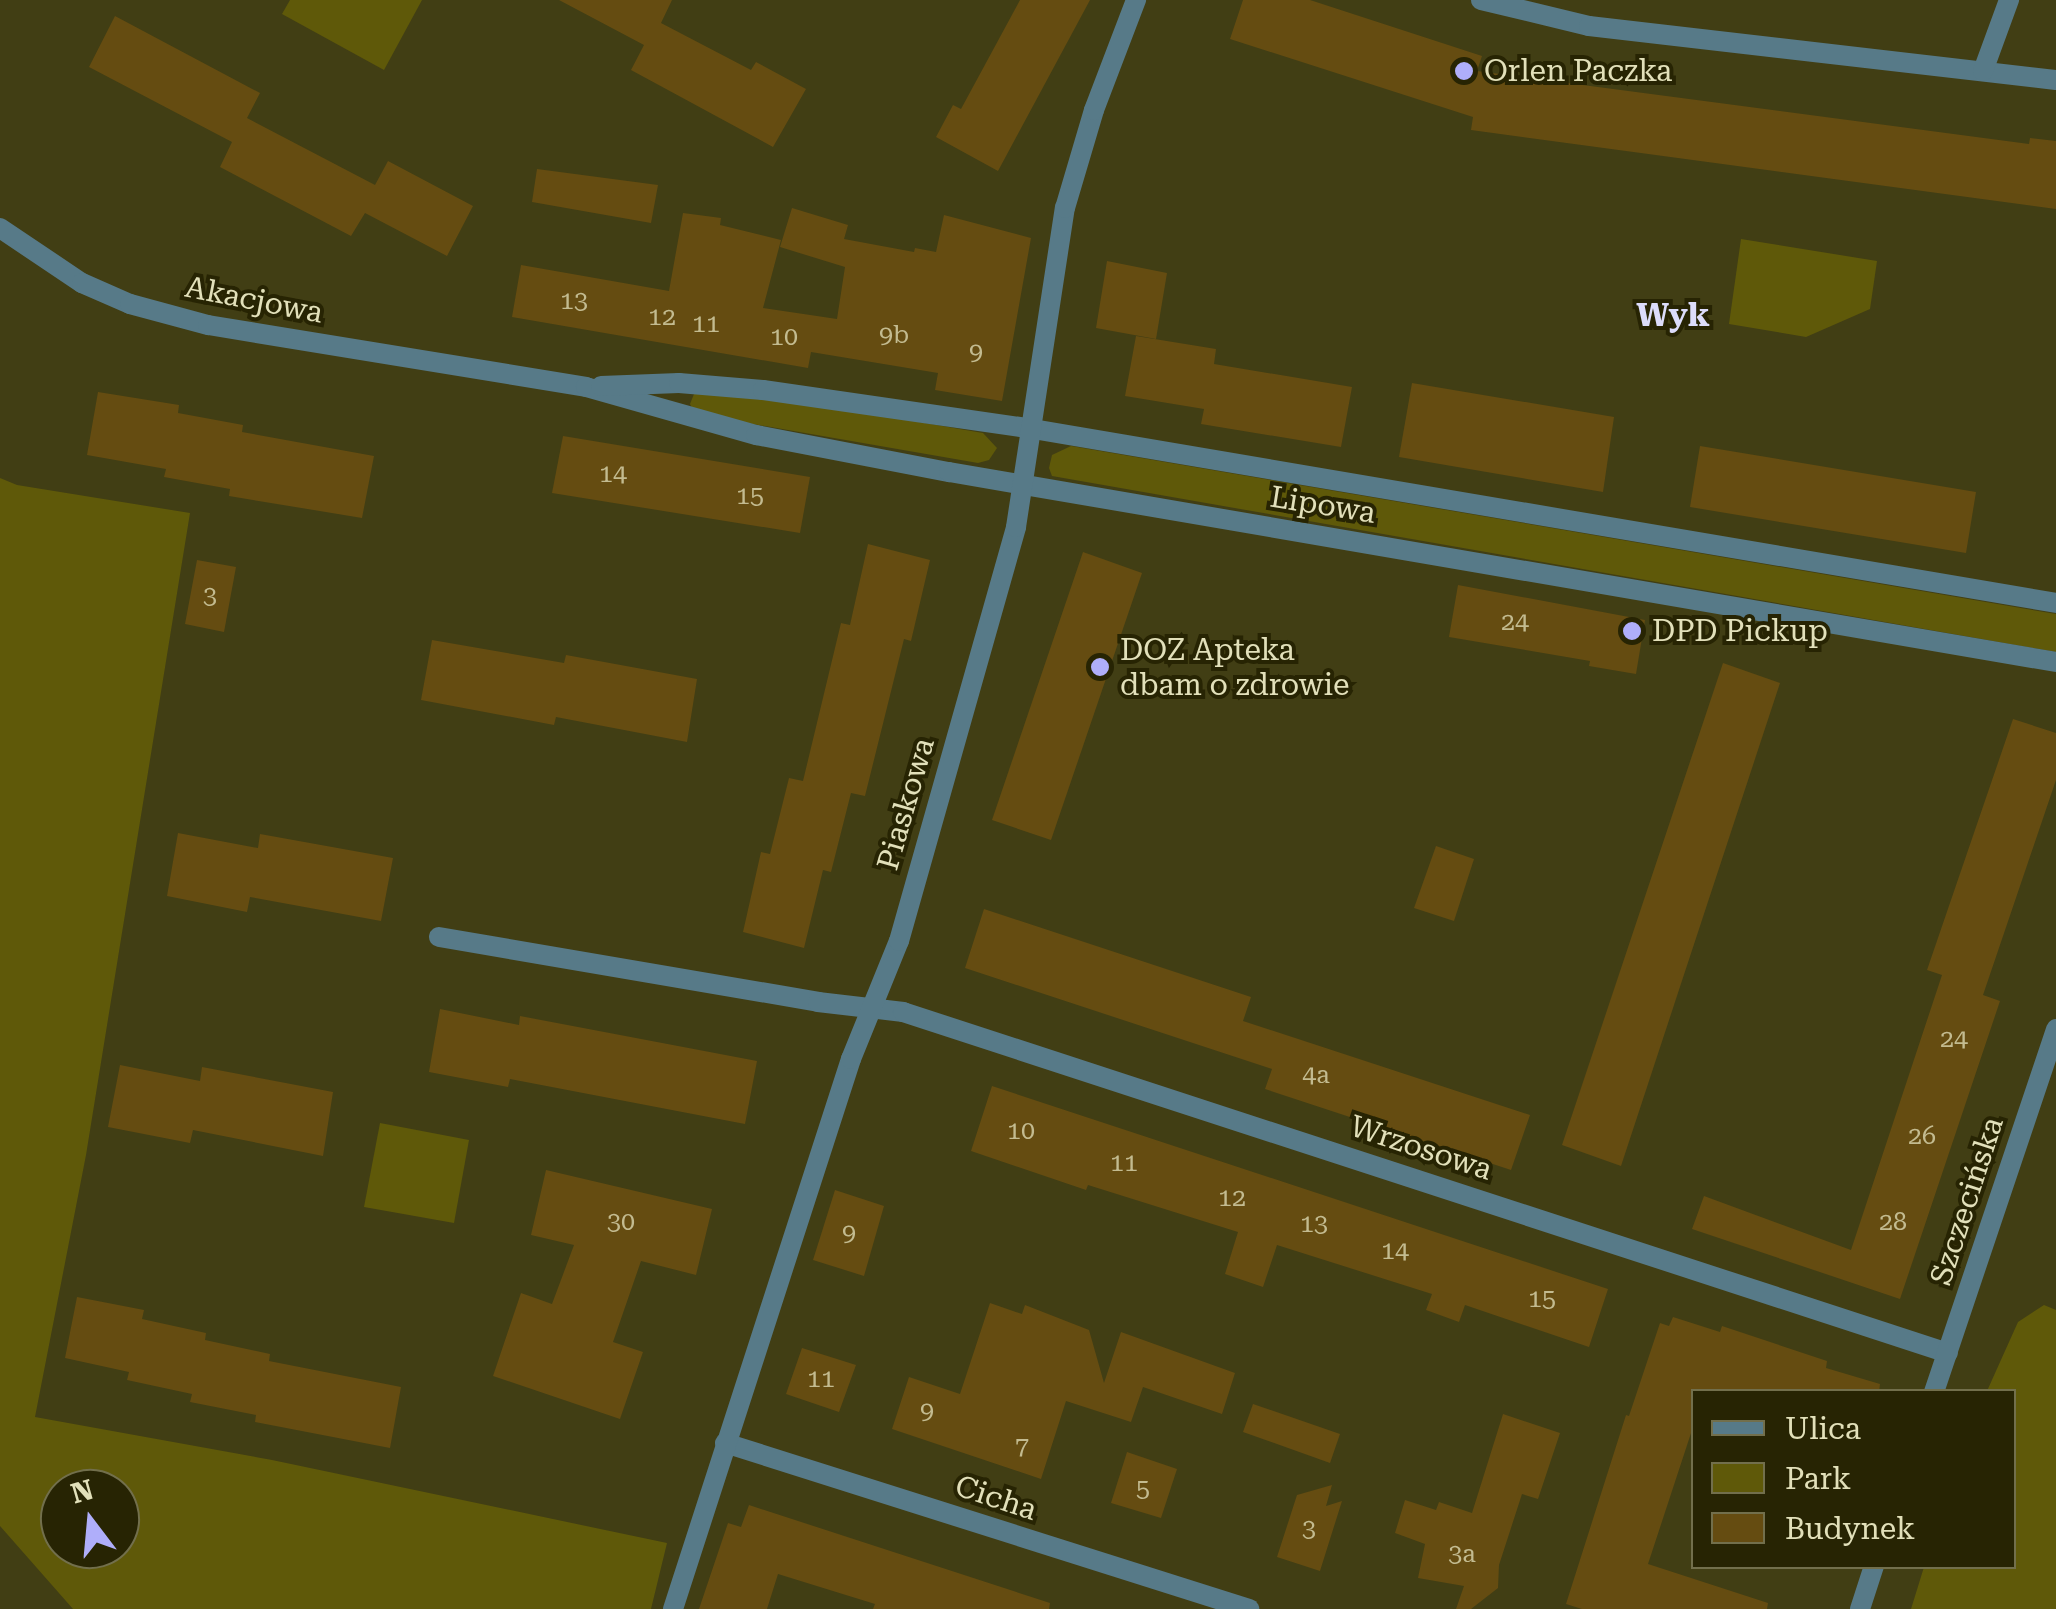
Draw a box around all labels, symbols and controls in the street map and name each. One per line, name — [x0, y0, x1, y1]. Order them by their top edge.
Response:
place label: Orlen Paczka — [1484, 53, 1672, 89]
marker: Orlen Paczka — [1453, 60, 1475, 82]
street label: Akacjowa — [182, 269, 326, 331]
house number: 13 — [560, 286, 588, 316]
district label: Wyk — [1636, 296, 1710, 334]
house number: 12 — [648, 302, 676, 332]
house number: 11 — [692, 309, 720, 339]
house number: 9b — [879, 320, 909, 350]
house number: 10 — [770, 322, 798, 352]
house number: 9 — [969, 337, 983, 367]
house number: 14 — [599, 459, 627, 489]
street label: Lipowa — [1268, 479, 1378, 531]
house number: 15 — [736, 481, 764, 511]
house number: 3 — [203, 581, 217, 611]
house number: 24 — [1501, 607, 1529, 637]
place label: DPD Pickup — [1652, 613, 1828, 649]
marker: DPD Pickup — [1621, 620, 1643, 642]
place label: DOZ Apteka dbam o zdrowie — [1120, 632, 1350, 702]
marker: DOZ Apteka dbam o zdrowie — [1089, 656, 1111, 678]
street label: Piaskowa — [870, 734, 942, 874]
house number: 24 — [1940, 1024, 1968, 1054]
house number: 4a — [1302, 1060, 1330, 1090]
street label: Wrzosowa — [1345, 1108, 1497, 1188]
street label: Szczecińska — [1923, 1112, 2011, 1290]
house number: 10 — [1007, 1116, 1035, 1146]
house number: 26 — [1908, 1121, 1936, 1151]
house number: 11 — [1110, 1148, 1138, 1178]
house number: 12 — [1218, 1183, 1246, 1213]
house number: 30 — [607, 1207, 635, 1237]
house number: 28 — [1879, 1207, 1907, 1237]
house number: 13 — [1300, 1209, 1328, 1239]
house number: 9 — [842, 1218, 856, 1248]
house number: 14 — [1381, 1236, 1409, 1266]
house number: 15 — [1528, 1284, 1556, 1314]
house number: 11 — [807, 1364, 835, 1394]
legend — [1691, 1389, 2016, 1569]
house number: 9 — [920, 1396, 934, 1426]
text: Ulica — [1785, 1411, 1861, 1446]
house number: 7 — [1015, 1431, 1029, 1461]
text: Park — [1785, 1461, 1851, 1496]
street label: Cicha — [951, 1468, 1041, 1528]
north arrow — [40, 1469, 140, 1569]
text: N — [67, 1473, 97, 1510]
house number: 5 — [1136, 1474, 1150, 1504]
text: Budynek — [1785, 1511, 1915, 1546]
house number: 3 — [1302, 1514, 1316, 1544]
house number: 3a — [1448, 1539, 1476, 1569]

